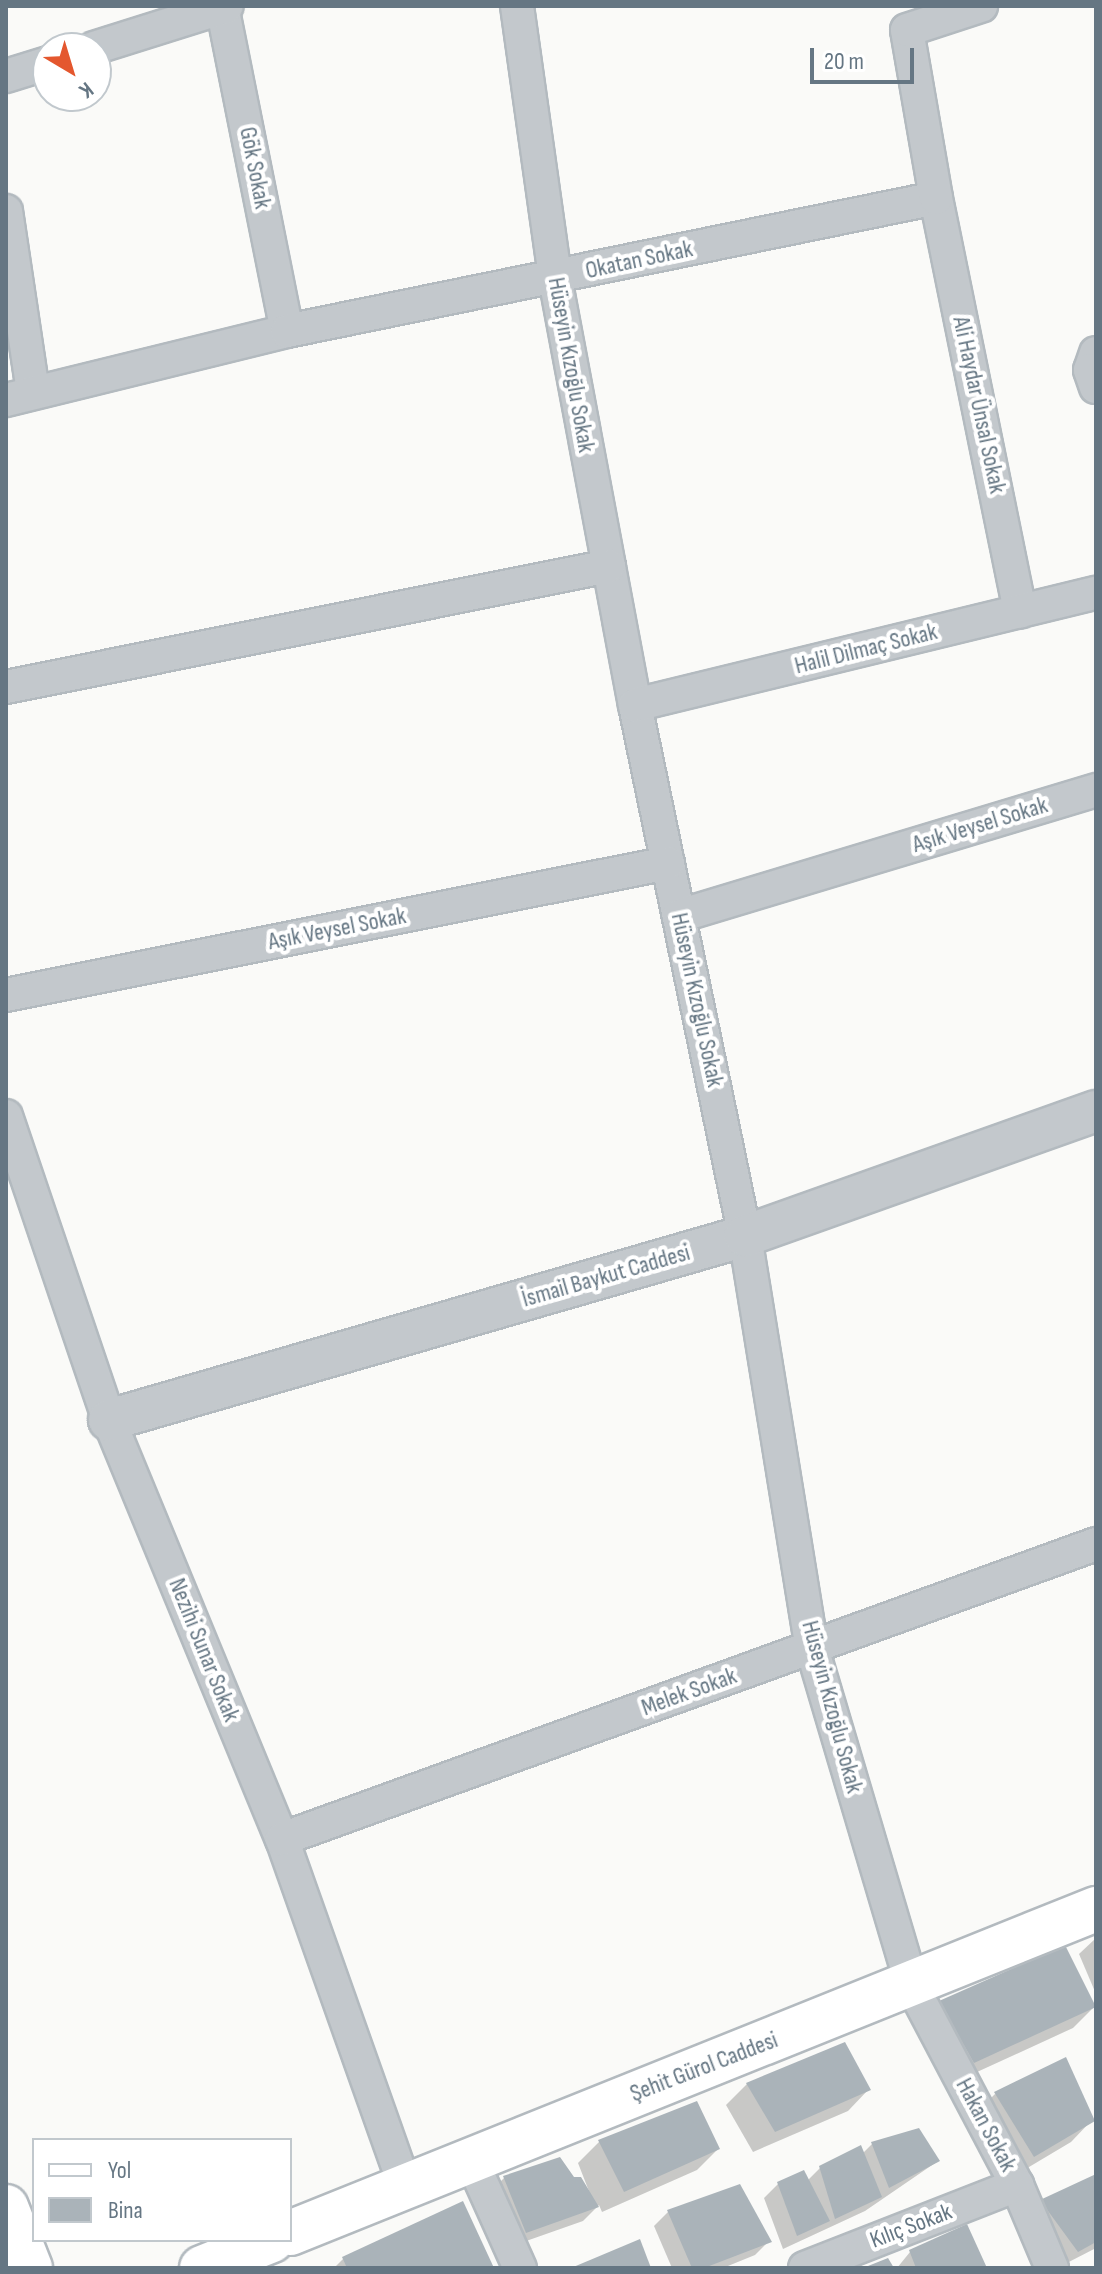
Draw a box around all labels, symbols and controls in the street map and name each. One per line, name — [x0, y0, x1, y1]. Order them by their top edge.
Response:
north arrow — [32, 32, 112, 112]
scale bar — [814, 32, 918, 82]
text: 20 m — [824, 47, 864, 76]
text: K — [73, 76, 98, 104]
street label: Gök Sokak — [233, 125, 277, 211]
street label: Okatan Sokak — [583, 235, 695, 285]
street label: Hüseyin Kızoğlu Sokak — [541, 275, 601, 455]
street label: Ali Haydar Ünsal Sokak — [946, 314, 1012, 496]
street label: Halil Dilmaç Sokak — [792, 617, 940, 681]
street label: Aşık Veysel Sokak — [909, 791, 1051, 859]
street label: Aşık Veysel Sokak — [266, 902, 408, 956]
street label: Hüseyin Kızoğlu Sokak — [664, 910, 730, 1090]
street label: İsmail Baykut Caddesi — [519, 1238, 693, 1314]
street label: Nezihi Sunar Sokak — [162, 1574, 246, 1726]
street label: Hüseyin Kızoğlu Sokak — [795, 1618, 869, 1796]
street label: Melek Sokak — [638, 1662, 740, 1722]
street label: Şehit Gürol Caddesi — [626, 2026, 782, 2108]
street label: Hakan Sokak — [949, 2073, 1023, 2177]
legend — [32, 2138, 292, 2242]
text: Yol — [108, 2156, 131, 2185]
text: Bina — [108, 2196, 143, 2225]
street label: Kılıç Sokak — [866, 2197, 956, 2255]

